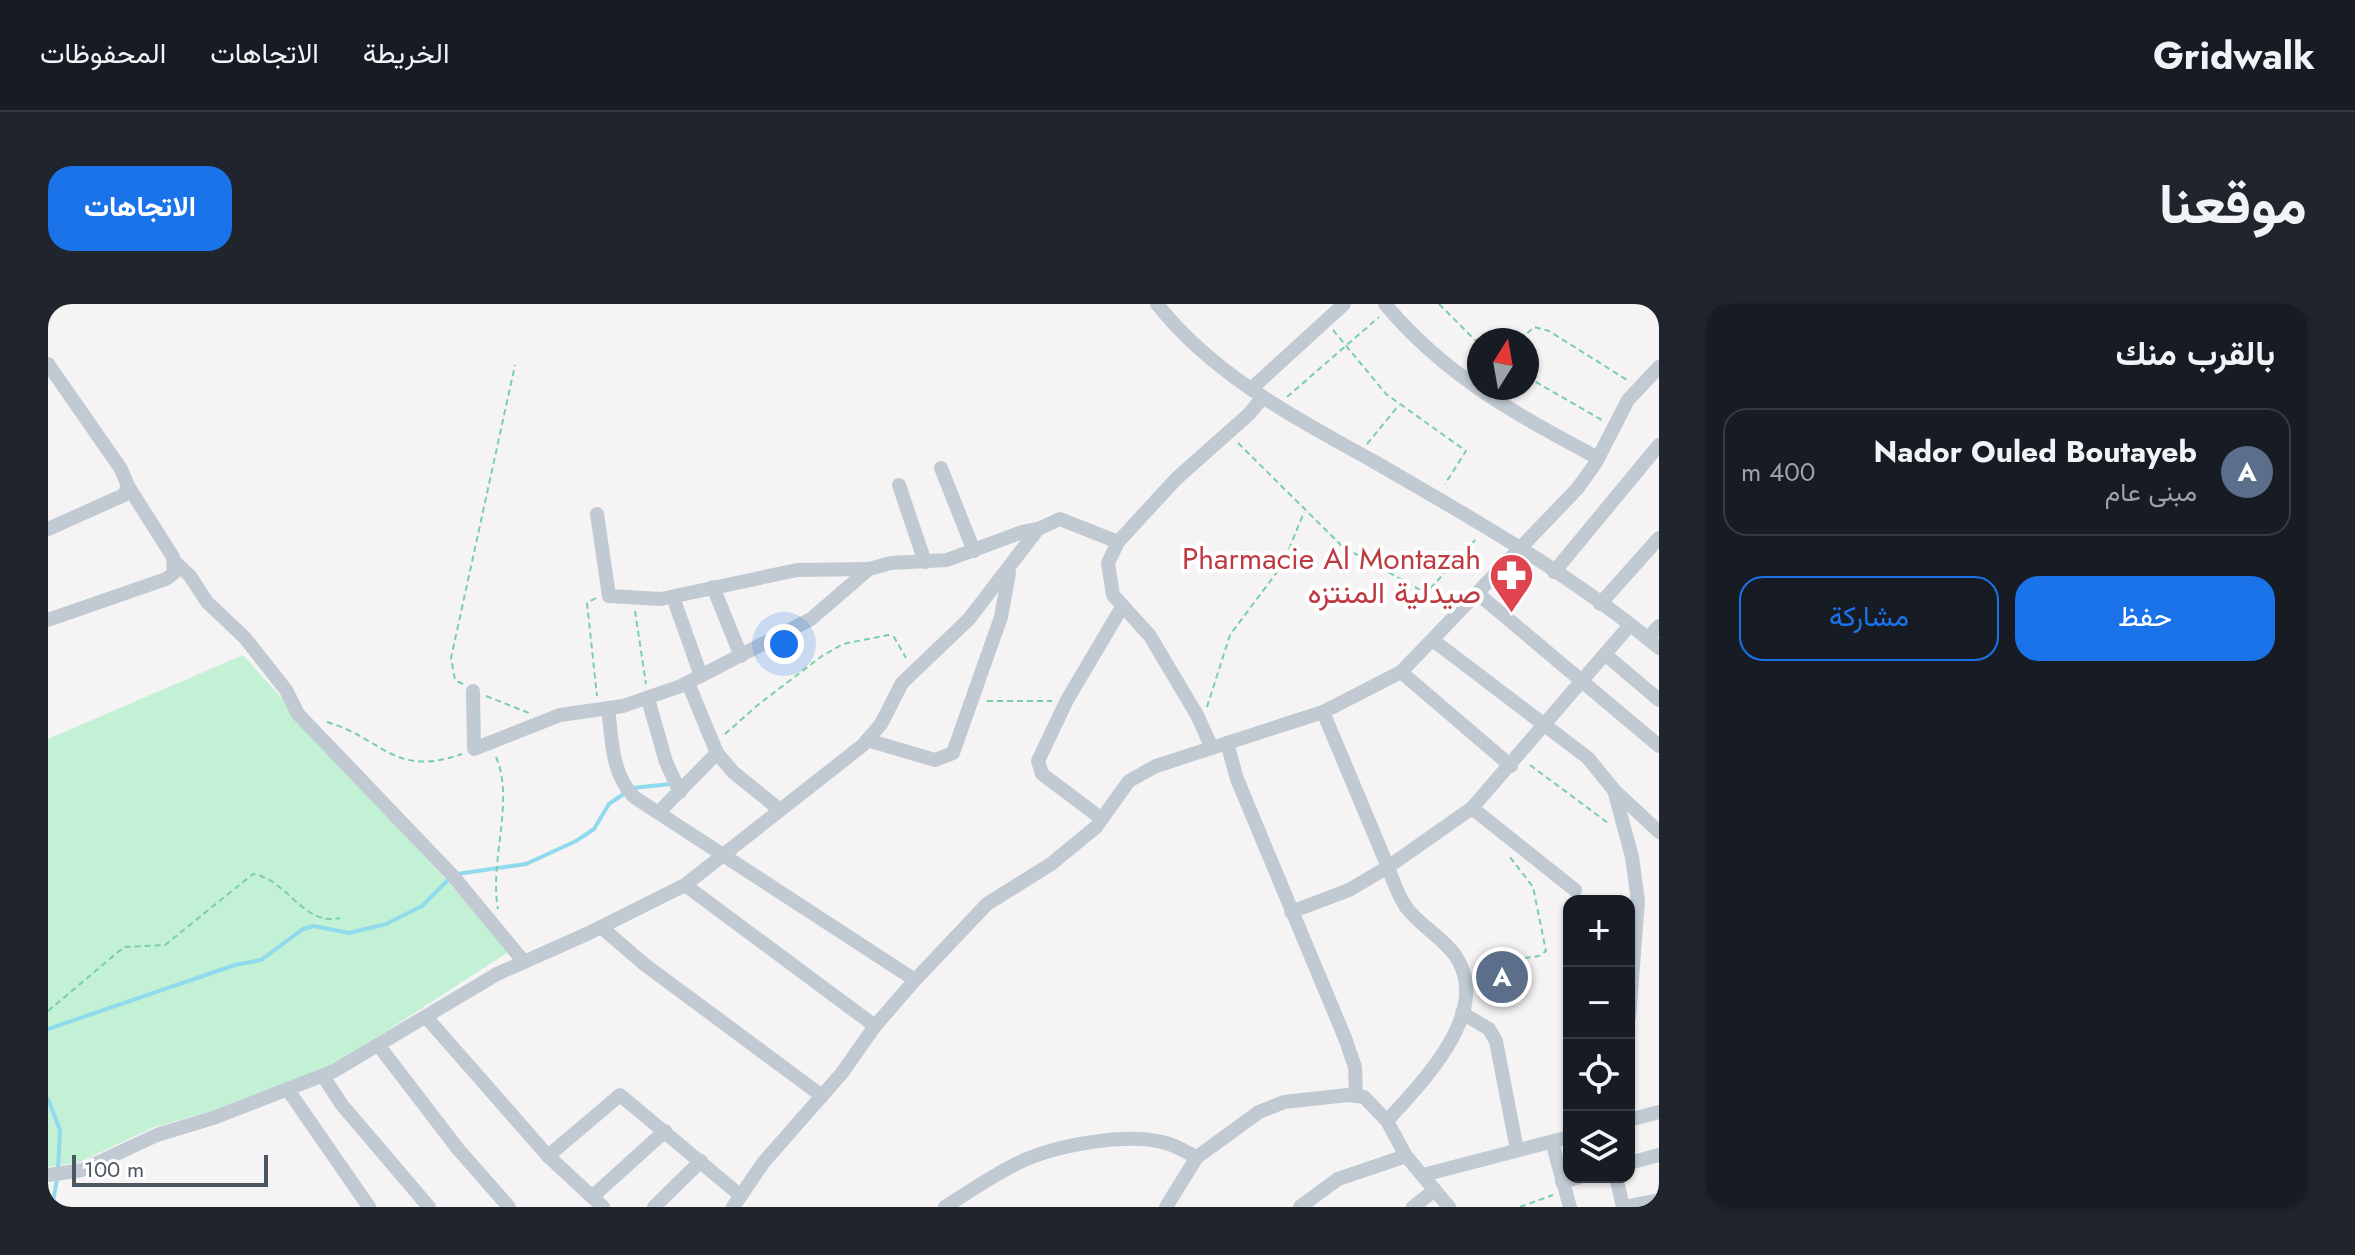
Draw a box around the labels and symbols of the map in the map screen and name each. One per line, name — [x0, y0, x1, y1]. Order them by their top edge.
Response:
north arrow — [1467, 328, 1539, 400]
place label: Pharmacie Al Montazah صيدلية المنتزه — [1182, 537, 1481, 614]
pharmacy icon: Pharmacie Al Montazah صيدلية المنتزه — [1488, 552, 1536, 615]
your location — [764, 624, 804, 664]
pin: A — [1476, 947, 1528, 1007]
scale bar — [72, 1151, 268, 1187]

